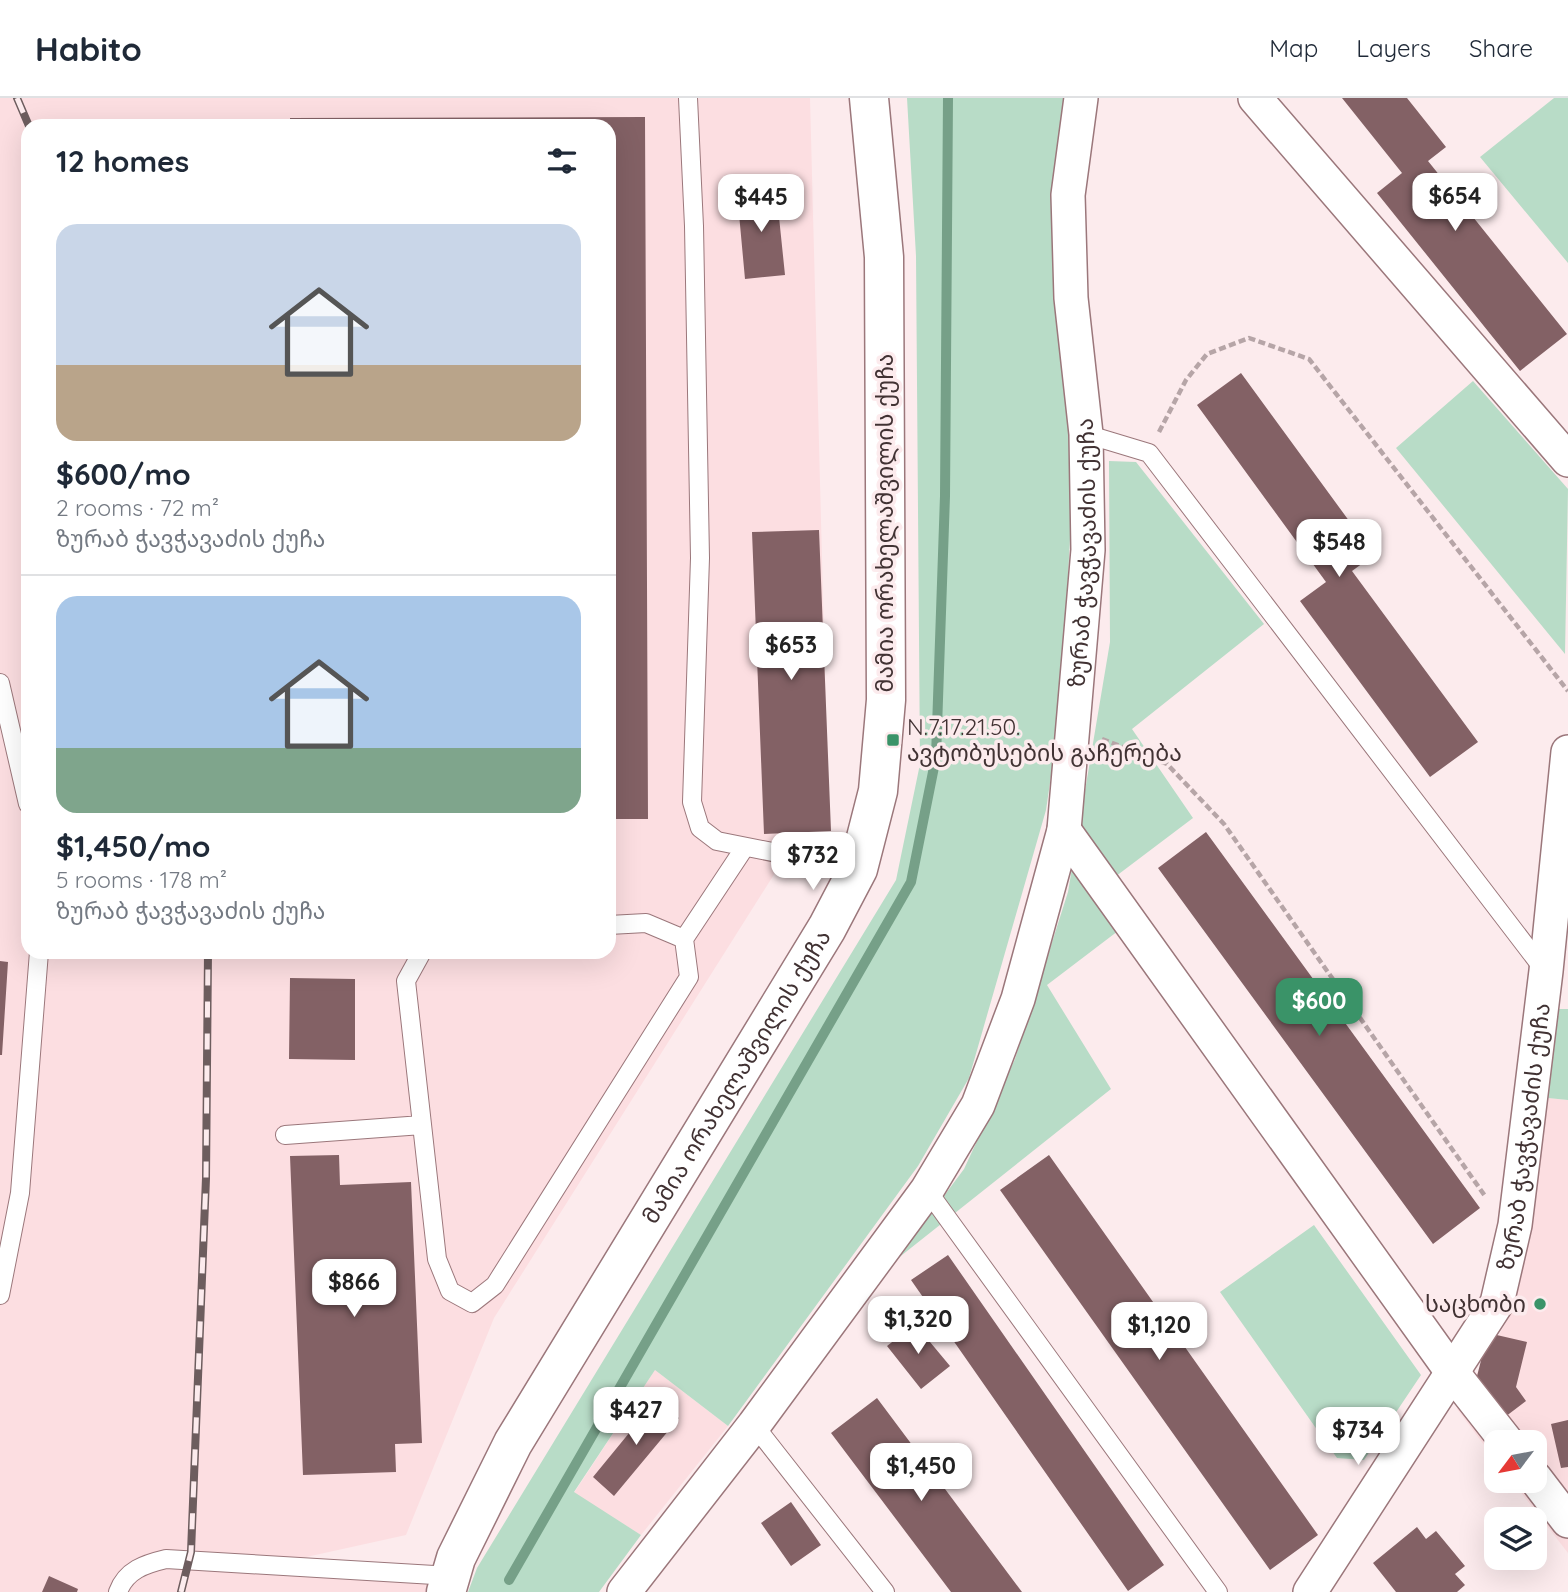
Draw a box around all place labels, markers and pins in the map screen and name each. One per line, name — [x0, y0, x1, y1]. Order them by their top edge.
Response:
pin: $445 — [720, 174, 802, 234]
pin: $654 — [1414, 174, 1496, 233]
pin: $548 — [1298, 519, 1380, 579]
pin: $653 — [750, 622, 832, 682]
place label: N.7.17.21.50. ავტობუსების გაჩერება — [907, 712, 1182, 767]
marker: N.7.17.21.50. ავტობუსების გაჩერება — [885, 732, 901, 748]
pin: $732 — [772, 832, 854, 892]
pin: $600 — [1278, 978, 1360, 1038]
pin: $866 — [313, 1260, 395, 1319]
place label: საცხობი — [1425, 1289, 1526, 1318]
pin: $1,320 — [861, 1296, 975, 1356]
marker: საცხობი — [1532, 1296, 1548, 1312]
pin: $1,120 — [1102, 1302, 1216, 1362]
pin: $427 — [595, 1388, 677, 1447]
pin: $734 — [1317, 1408, 1399, 1467]
pin: $1,450 — [864, 1444, 978, 1503]

